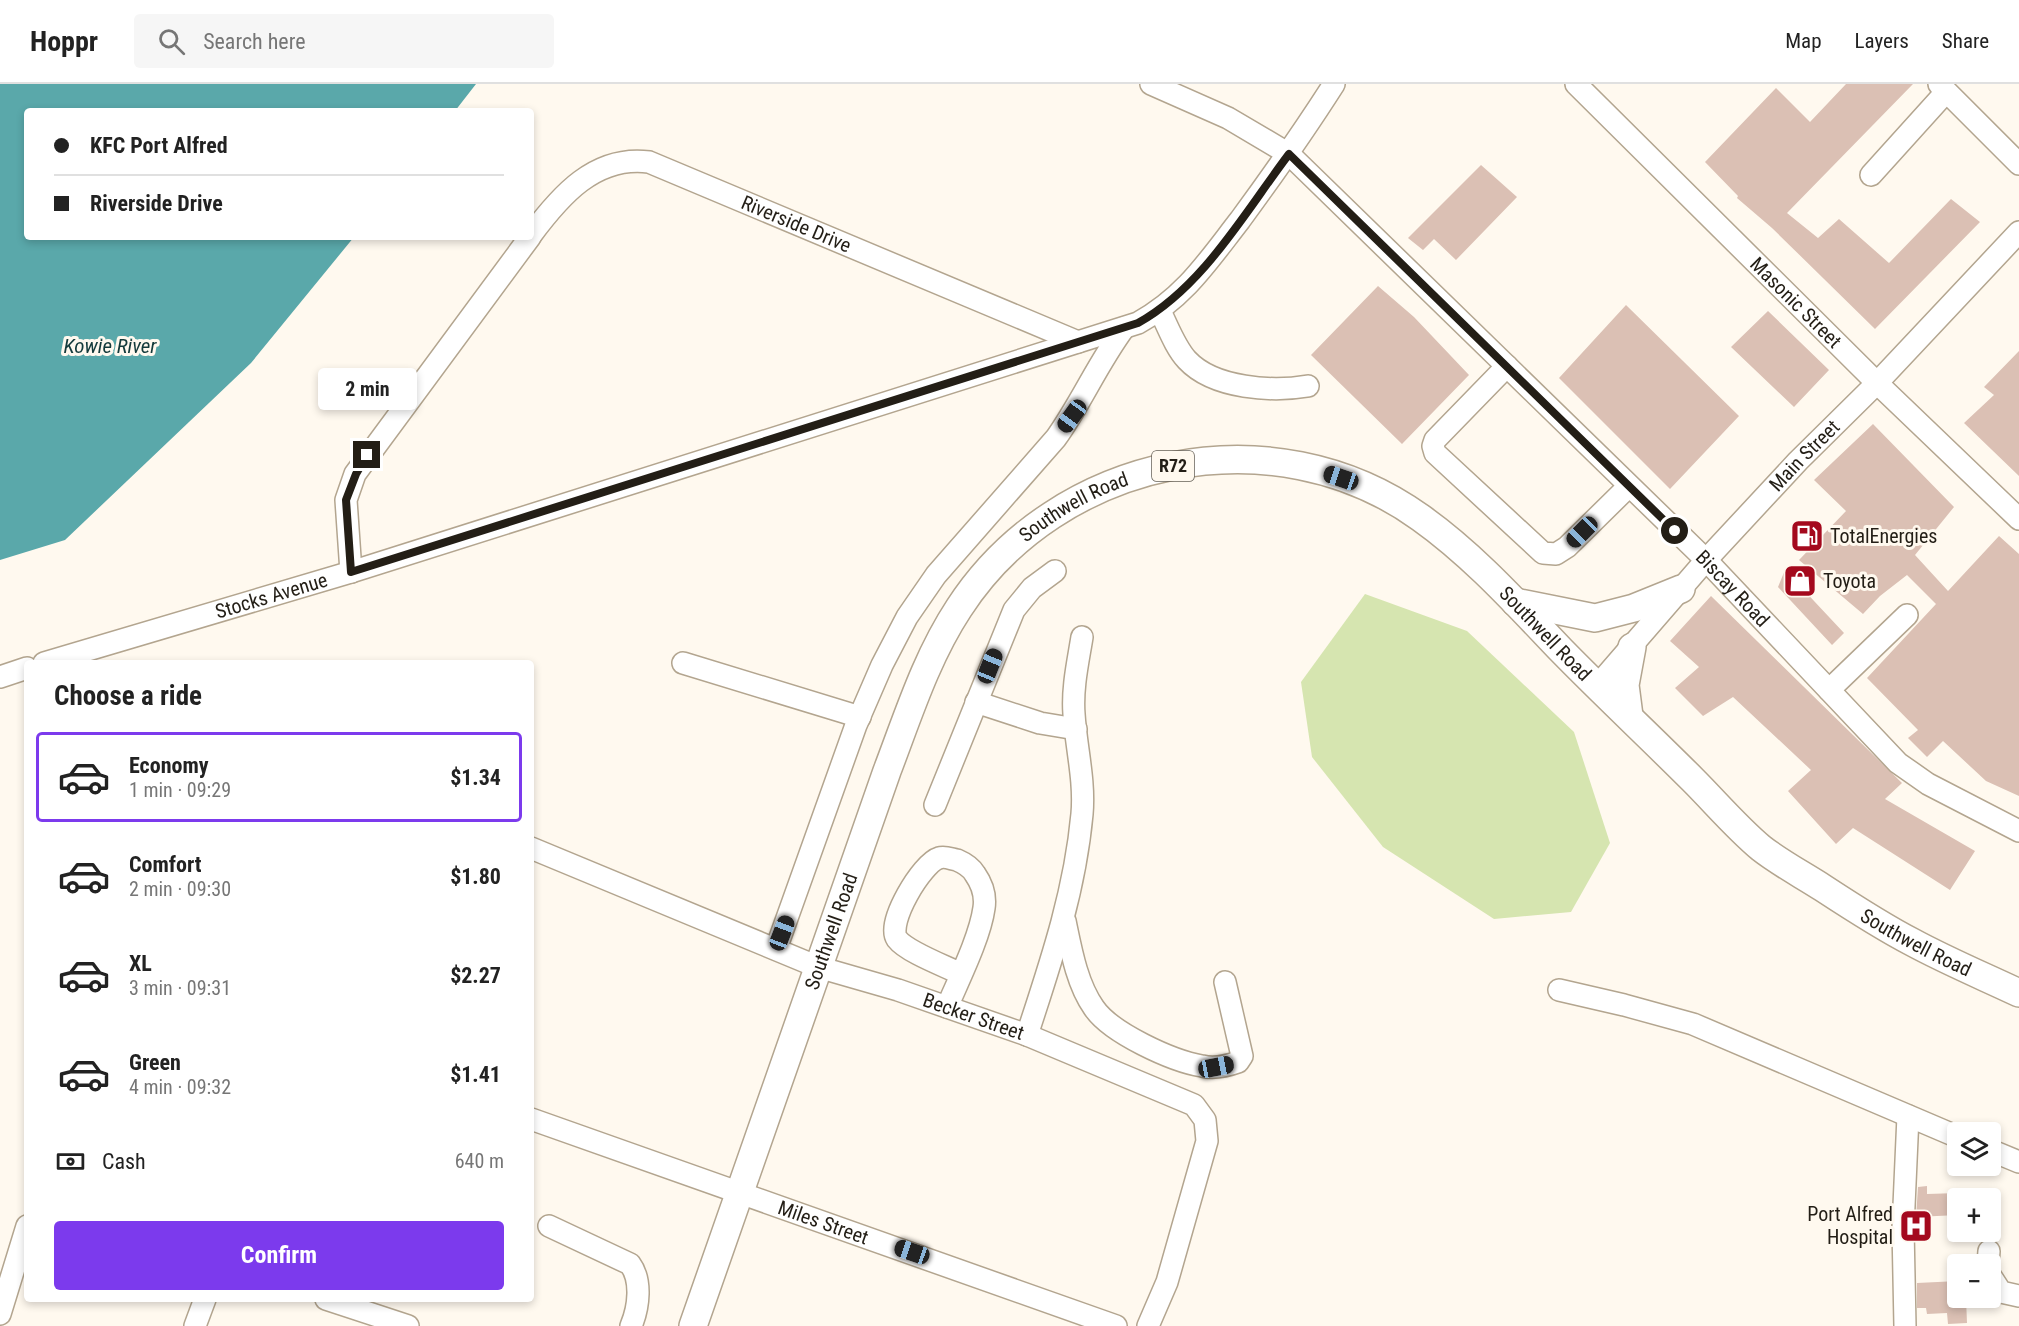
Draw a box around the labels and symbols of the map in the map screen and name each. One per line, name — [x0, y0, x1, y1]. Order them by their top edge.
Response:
street label: Riverside Drive — [738, 190, 855, 257]
street label: Masonic Street — [1745, 252, 1847, 353]
water label: Kowie River — [63, 334, 157, 358]
callout: 2 min — [318, 368, 416, 410]
car — [1054, 396, 1090, 436]
street label: Main Street — [1764, 415, 1845, 496]
route end — [353, 441, 380, 468]
road number: R72 — [1152, 451, 1194, 481]
car — [1321, 464, 1361, 492]
street label: Southwell Road — [1014, 467, 1131, 547]
car — [1563, 513, 1601, 551]
route start — [1661, 517, 1688, 544]
fuel station icon: TotalEnergies — [1789, 518, 1825, 554]
place label: TotalEnergies — [1830, 524, 1937, 548]
street label: Biscay Road — [1691, 545, 1775, 632]
shop icon: Toyota — [1782, 563, 1818, 599]
street label: Stocks Avenue — [212, 568, 330, 624]
place label: Toyota — [1823, 569, 1876, 593]
street label: Southwell Road — [1495, 581, 1596, 686]
car — [975, 646, 1005, 686]
street label: Southwell Road — [799, 870, 862, 993]
street label: Southwell Road — [1856, 903, 1975, 982]
car — [767, 913, 797, 953]
street label: Becker Street — [920, 988, 1027, 1045]
car — [1197, 1055, 1235, 1079]
street label: Miles Street — [775, 1195, 872, 1249]
place label: Port Alfred Hospital — [1807, 1202, 1893, 1249]
hospital icon: Port Alfred Hospital — [1898, 1208, 1934, 1244]
car — [892, 1238, 932, 1266]

